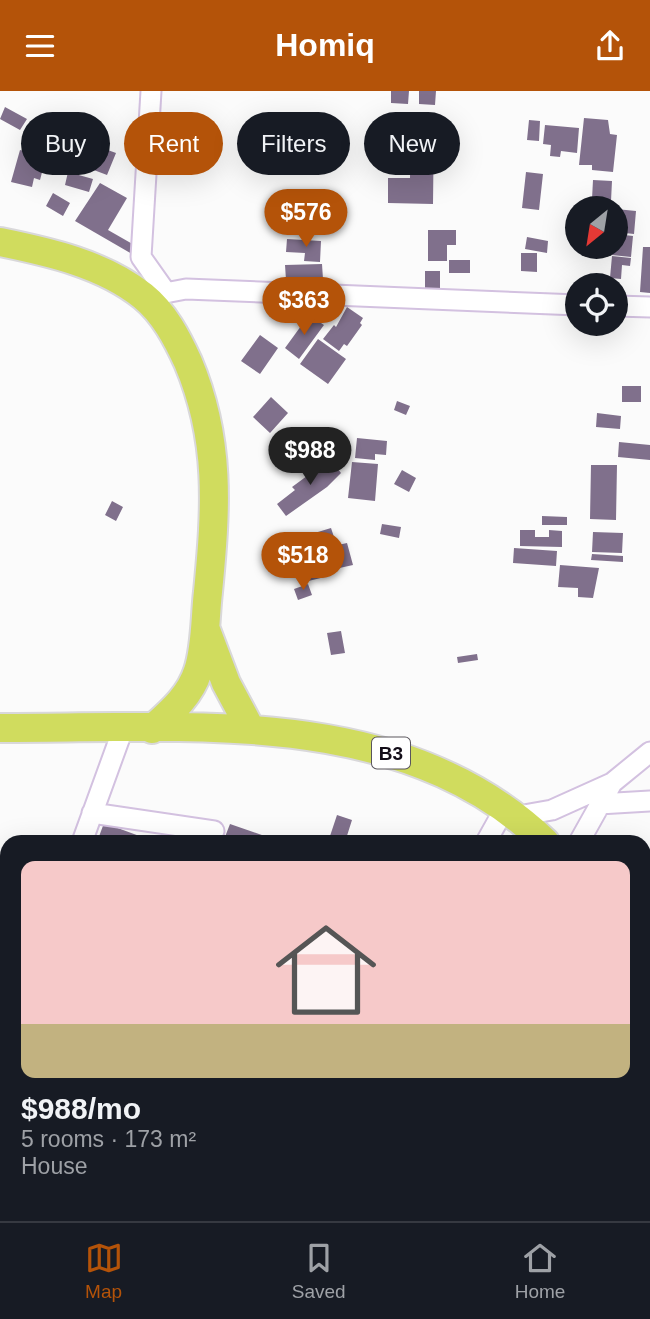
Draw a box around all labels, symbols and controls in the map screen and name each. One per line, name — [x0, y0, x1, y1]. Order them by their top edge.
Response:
icon: menu — [21, 27, 59, 65]
text: Homiq — [275, 27, 375, 63]
icon: share — [591, 27, 629, 65]
chip: Buy — [21, 112, 110, 175]
chip: Rent — [124, 112, 223, 175]
chip: Filters — [237, 112, 350, 175]
chip: New — [364, 112, 460, 175]
pin: $576 — [265, 190, 347, 249]
north arrow — [565, 196, 628, 259]
map controls — [565, 196, 628, 336]
text: $576 — [280, 199, 332, 225]
button: locate — [565, 273, 628, 336]
pin: $363 — [263, 278, 345, 337]
text: $363 — [278, 287, 330, 313]
pin: $988 — [269, 427, 351, 487]
text: $988 — [284, 437, 336, 463]
pin: $518 — [262, 533, 344, 592]
text: $518 — [277, 542, 329, 568]
road number: B3 — [372, 737, 410, 769]
icon: home — [263, 907, 389, 1033]
text: $988/mo — [21, 1092, 141, 1125]
text: 5 rooms · 173 m² — [21, 1126, 196, 1152]
text: House — [21, 1153, 87, 1179]
tab: Map — [85, 1239, 123, 1303]
tab: Saved — [292, 1239, 346, 1303]
tab: Home — [515, 1239, 565, 1303]

